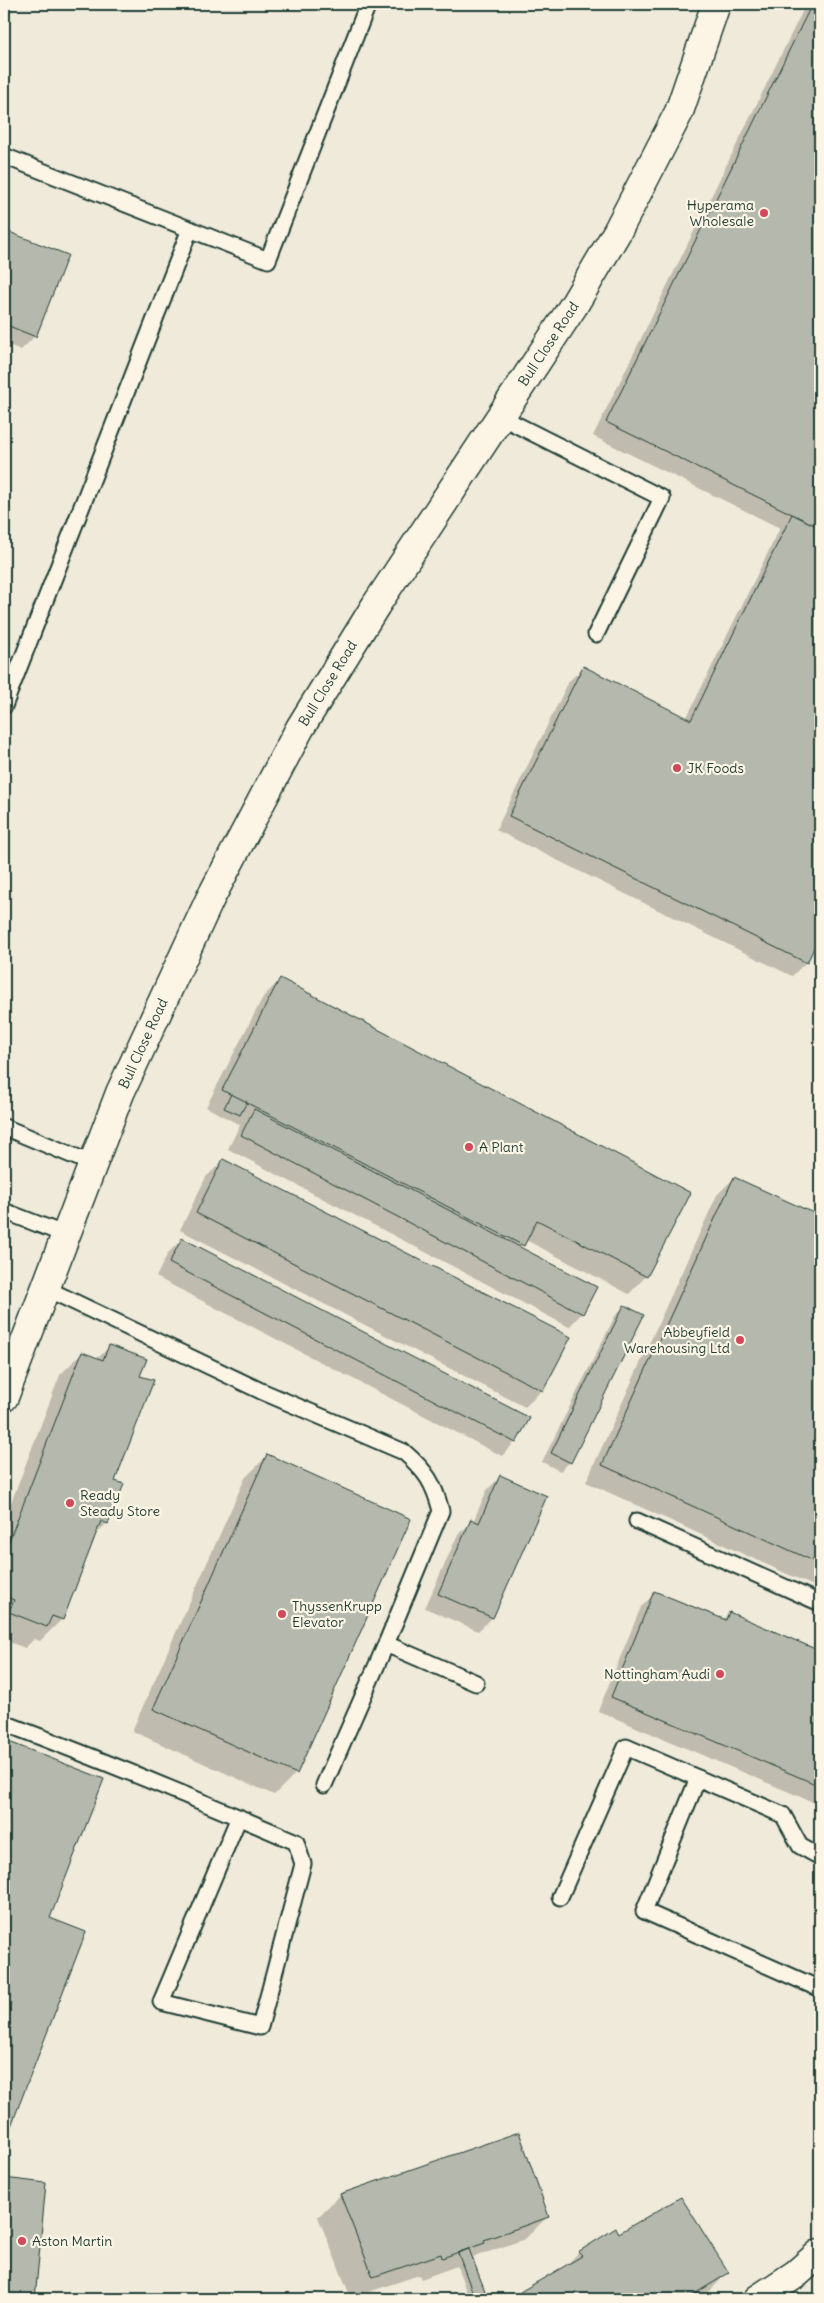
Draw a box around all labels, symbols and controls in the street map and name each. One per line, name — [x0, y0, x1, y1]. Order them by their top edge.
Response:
place label: Hyperama Wholesale — [687, 196, 754, 230]
marker: Hyperama Wholesale — [758, 207, 770, 219]
street label: Bull Close Road — [514, 298, 583, 389]
street label: Bull Close Road — [294, 637, 361, 729]
place label: JK Foods — [687, 759, 744, 777]
marker: JK Foods — [671, 762, 683, 774]
street label: Bull Close Road — [114, 996, 172, 1091]
place label: A Plant — [479, 1138, 524, 1156]
marker: A Plant — [463, 1141, 475, 1153]
place label: Abbeyfield Warehousing Ltd — [624, 1323, 730, 1357]
marker: Abbeyfield Warehousing Ltd — [734, 1334, 746, 1346]
place label: Ready Steady Store — [80, 1486, 160, 1520]
marker: Ready Steady Store — [64, 1497, 76, 1509]
place label: ThyssenKrupp Elevator — [292, 1597, 382, 1631]
marker: ThyssenKrupp Elevator — [276, 1608, 288, 1620]
place label: Nottingham Audi — [604, 1665, 710, 1683]
marker: Nottingham Audi — [714, 1668, 726, 1680]
place label: Aston Martin — [32, 2232, 112, 2250]
marker: Aston Martin — [16, 2235, 28, 2247]

